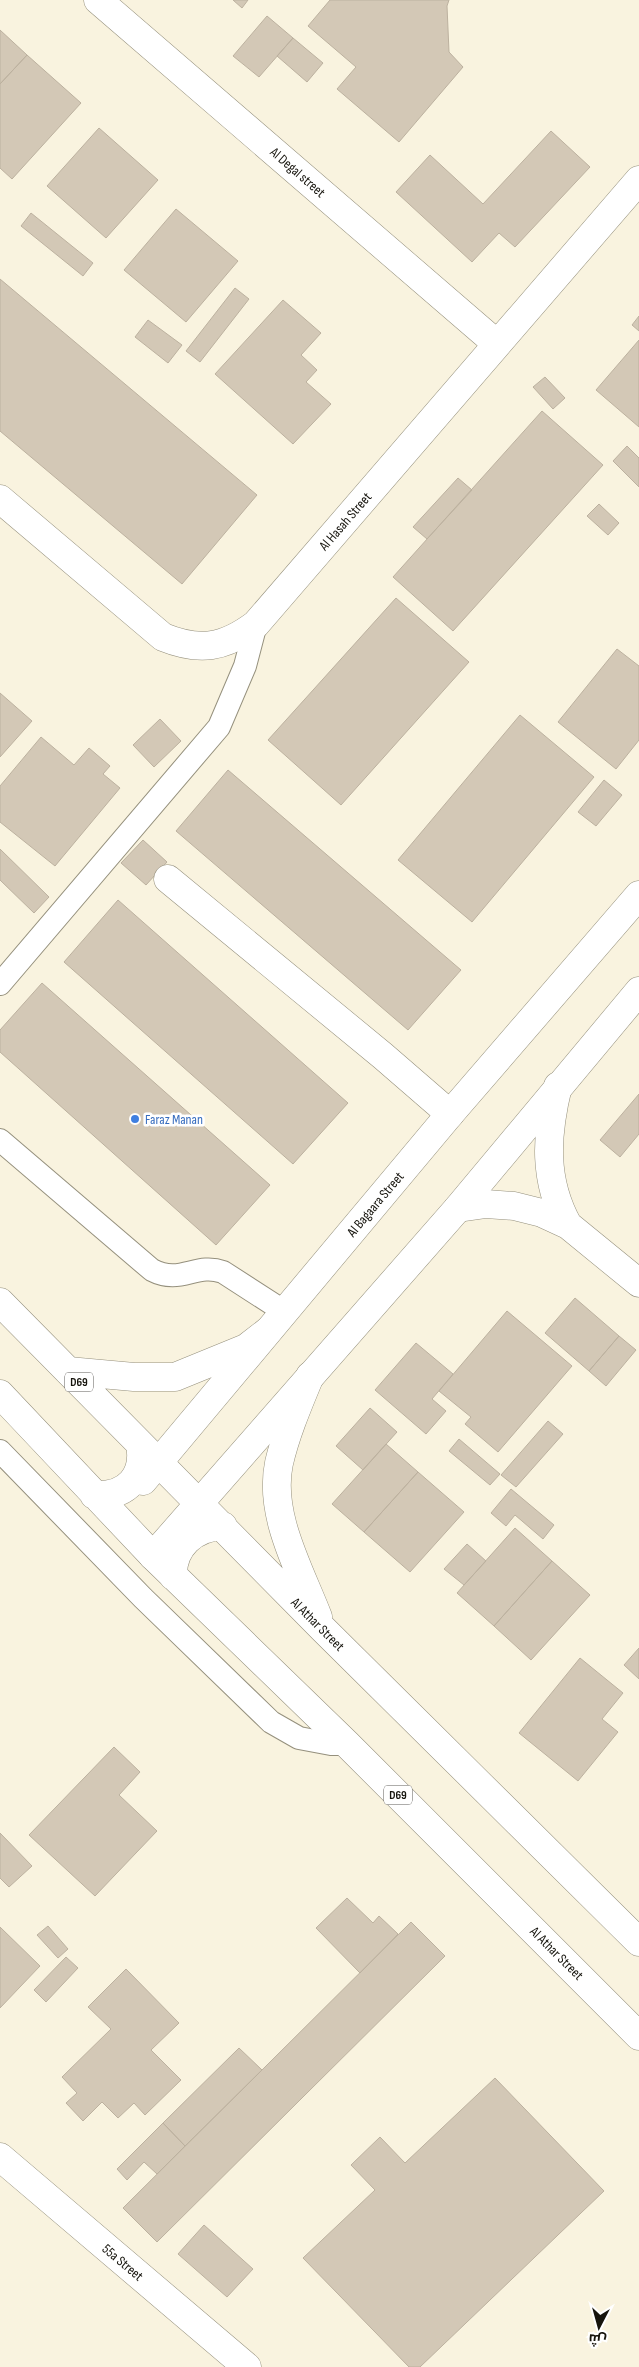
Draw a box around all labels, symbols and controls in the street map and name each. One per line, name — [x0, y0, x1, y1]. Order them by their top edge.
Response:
street label: Al Degal street — [266, 143, 329, 201]
street label: Al Hasah Street — [315, 489, 375, 555]
place label: Faraz Manan — [145, 1111, 203, 1128]
marker: Faraz Manan — [129, 1113, 141, 1125]
street label: Al Bagaara Street — [343, 1168, 408, 1241]
road number: D69 — [65, 1372, 93, 1391]
street label: Al Athar Street — [287, 1593, 348, 1655]
road number: D69 — [384, 1786, 412, 1804]
street label: Al Athar Street — [526, 1922, 587, 1984]
street label: 55a Street — [99, 2240, 147, 2284]
north arrow — [574, 2302, 624, 2352]
text: ش — [588, 2330, 608, 2349]

